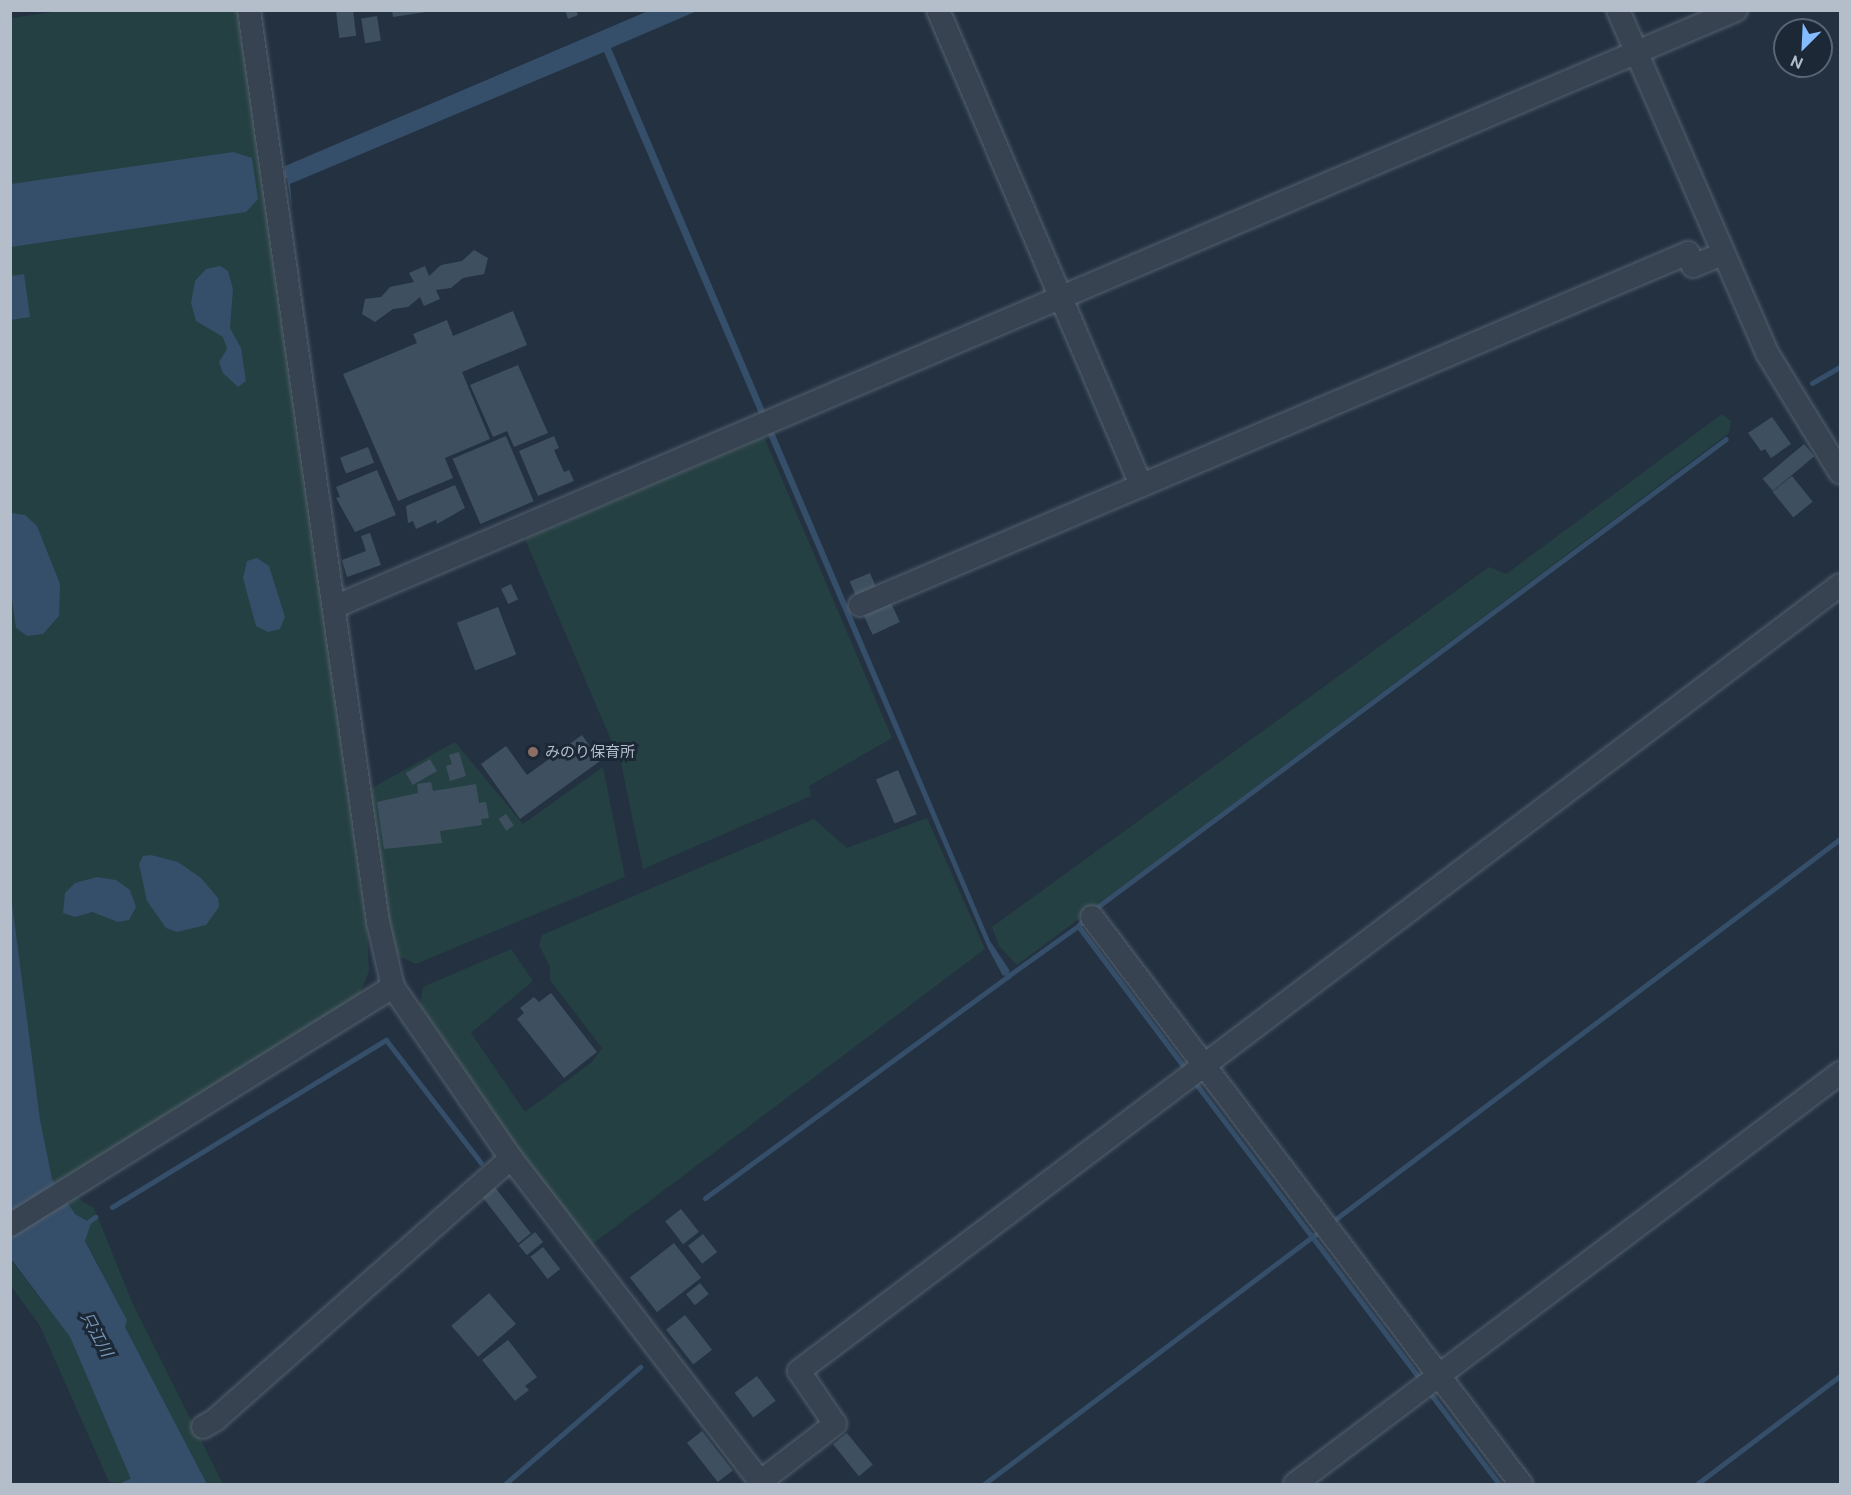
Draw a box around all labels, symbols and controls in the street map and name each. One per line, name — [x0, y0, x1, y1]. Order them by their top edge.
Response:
north arrow — [1773, 18, 1833, 78]
text: N — [1787, 52, 1806, 73]
place label: みのり保育所 — [545, 743, 635, 761]
marker: みのり保育所 — [526, 745, 540, 759]
water label: 只江川 — [77, 1308, 117, 1360]

